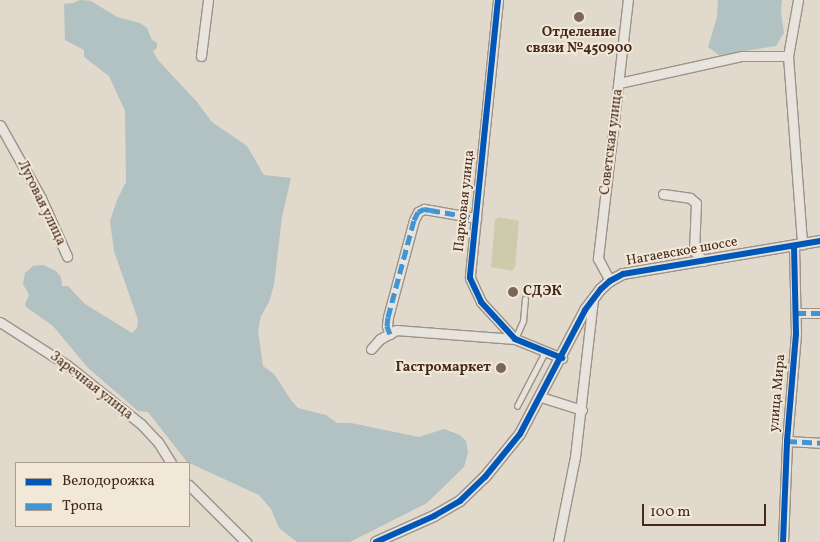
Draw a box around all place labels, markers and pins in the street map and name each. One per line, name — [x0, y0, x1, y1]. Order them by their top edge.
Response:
marker: Отделение связи №450900 — [573, 11, 585, 23]
place label: Отделение связи №450900 — [526, 25, 632, 58]
place label: СДЭК — [523, 284, 562, 300]
marker: СДЭК — [507, 286, 519, 298]
place label: Гастромаркет — [396, 360, 491, 376]
marker: Гастромаркет — [495, 362, 507, 374]

